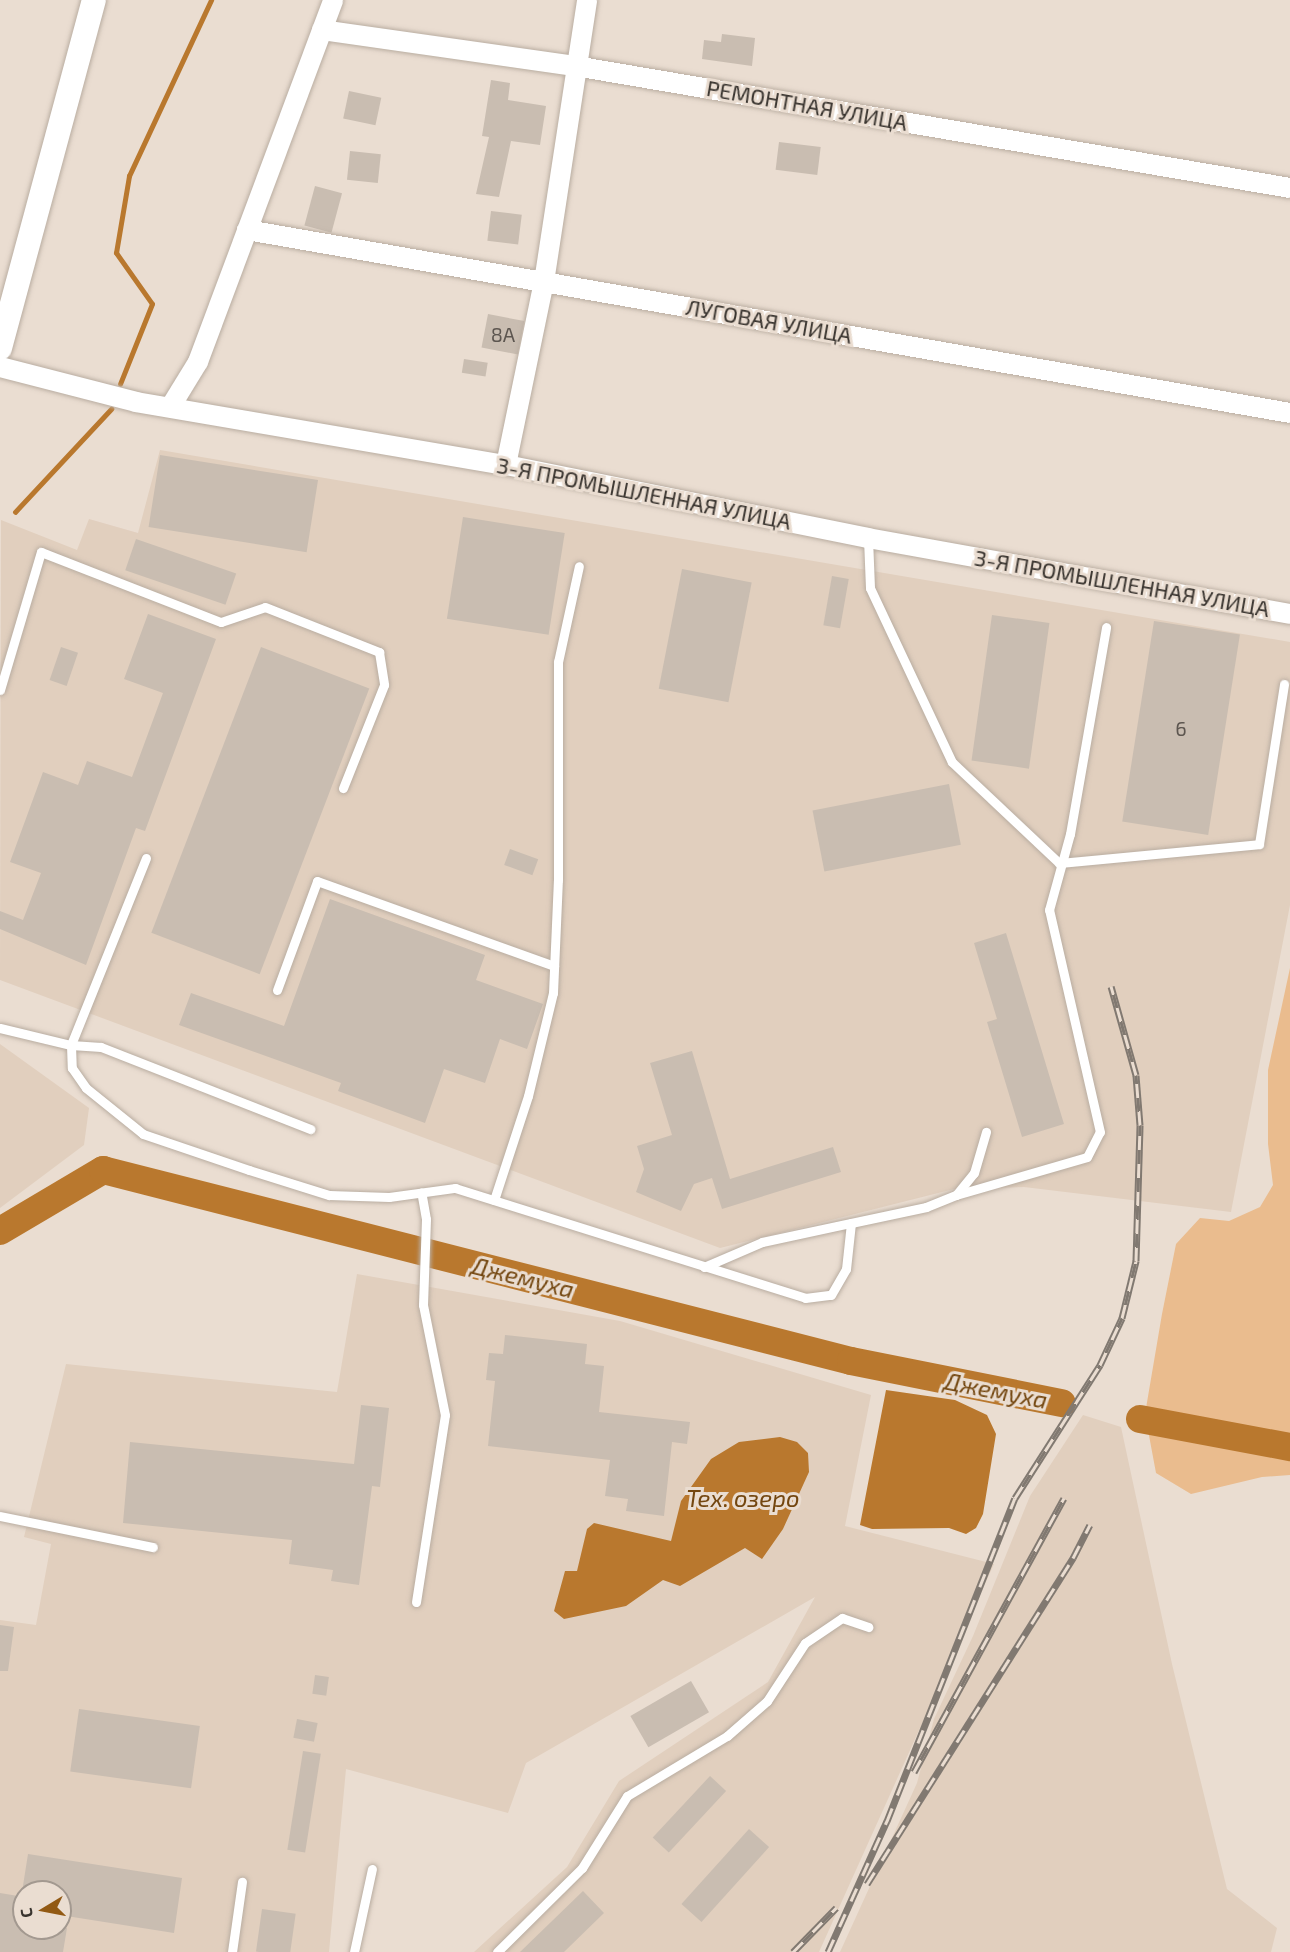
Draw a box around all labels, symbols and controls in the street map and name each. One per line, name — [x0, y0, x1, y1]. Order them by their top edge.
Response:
street label: РЕМОНТНАЯ УЛИЦА — [705, 74, 909, 136]
street label: ЛУГОВАЯ УЛИЦА — [684, 293, 854, 349]
house number: 8А — [491, 322, 515, 346]
street label: 3-Я ПРОМЫШЛЕННАЯ УЛИЦА — [495, 451, 793, 535]
street label: 3-Я ПРОМЫШЛЕННАЯ УЛИЦА — [972, 544, 1272, 622]
house number: 6 — [1175, 716, 1187, 740]
water label: Джемуха — [469, 1250, 577, 1304]
water label: Джемуха — [942, 1366, 1050, 1414]
water label: Тех. озеро — [686, 1484, 800, 1512]
north arrow — [12, 1880, 72, 1940]
text: С — [16, 1907, 36, 1919]

